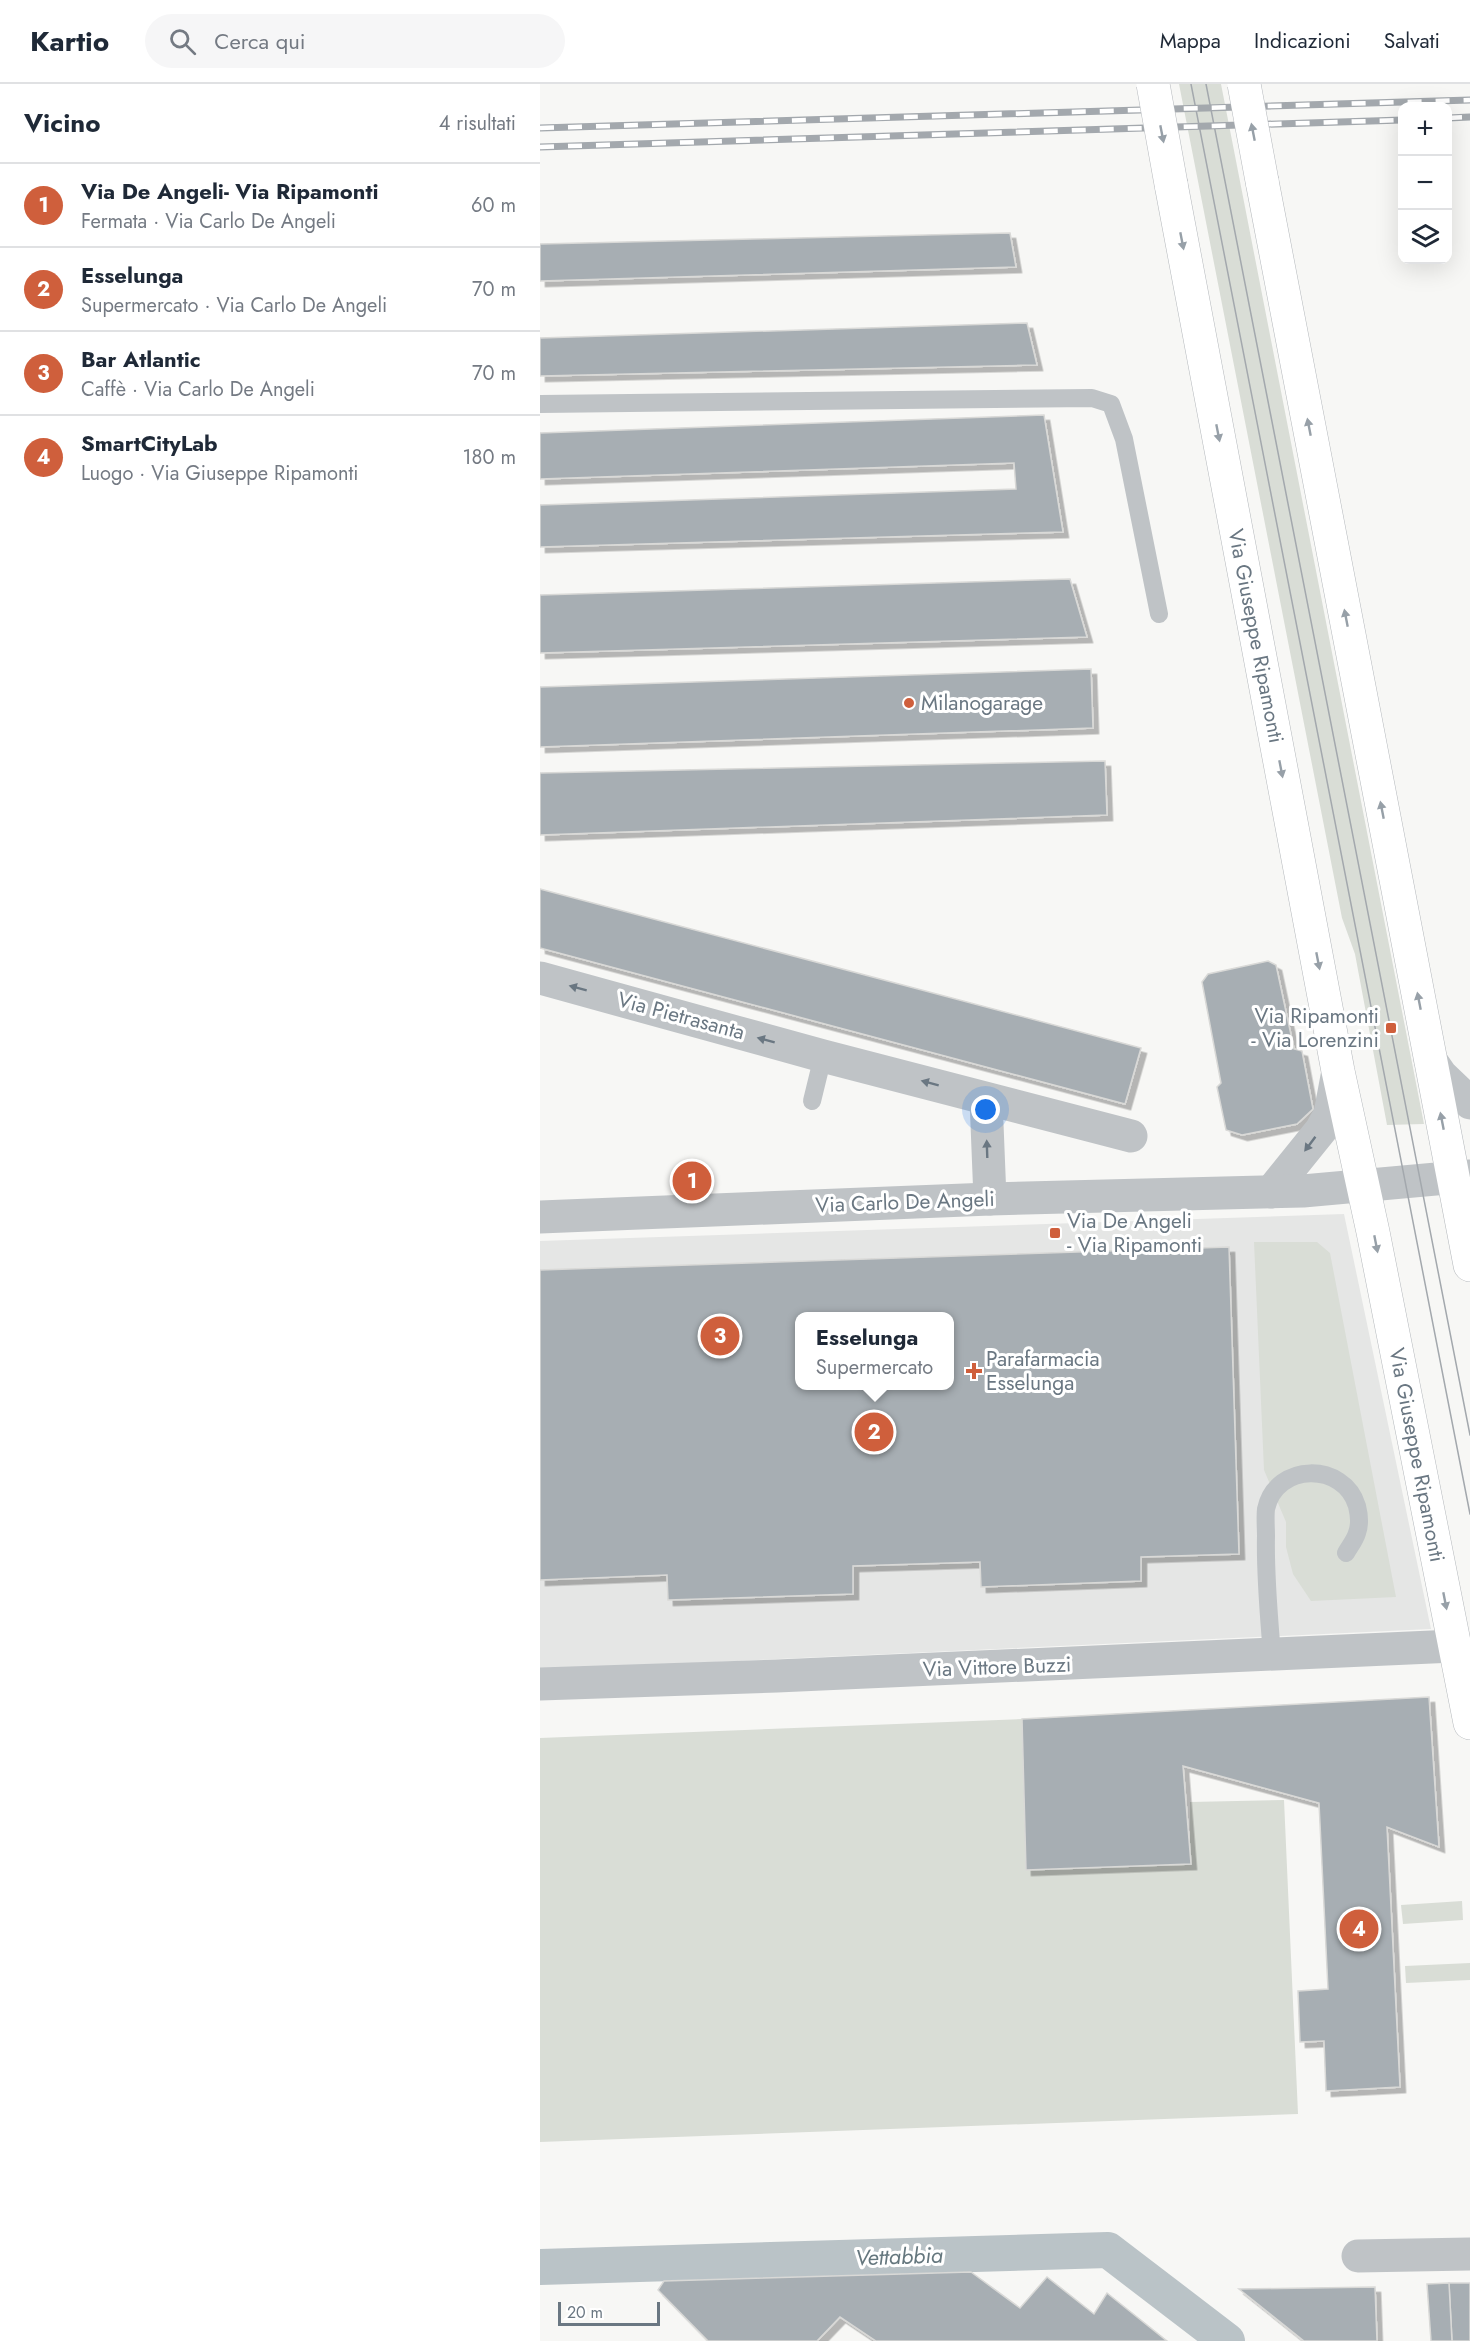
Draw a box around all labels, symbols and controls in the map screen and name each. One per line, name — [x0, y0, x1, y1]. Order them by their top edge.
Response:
search box — [145, 14, 565, 68]
text: Kartio — [30, 21, 109, 62]
icon: search — [166, 25, 199, 58]
text: Cerca qui — [214, 25, 305, 57]
text: Mappa — [1160, 26, 1221, 56]
text: Indicazioni — [1254, 26, 1351, 56]
text: Salvati — [1384, 26, 1440, 56]
map controls — [1398, 102, 1452, 264]
button: + — [1398, 102, 1452, 156]
text: Vicino — [24, 104, 101, 142]
text: 4 risultati — [439, 109, 516, 138]
one-way arrow — [1248, 123, 1257, 142]
one-way arrow — [1158, 125, 1167, 144]
button: − — [1398, 156, 1452, 210]
text: Via De Angeli- Via Ripamonti — [81, 175, 379, 207]
text: 1 — [38, 191, 49, 220]
text: 60 m — [471, 191, 516, 220]
text: Fermata · Via Carlo De Angeli — [81, 207, 336, 236]
button: layers — [1398, 210, 1452, 264]
one-way arrow — [1178, 232, 1187, 251]
text: Esselunga — [81, 259, 183, 291]
text: 2 — [37, 275, 50, 304]
text: 70 m — [472, 275, 516, 304]
text: Supermercato · Via Carlo De Angeli — [81, 291, 387, 320]
text: Bar Atlantic — [81, 343, 201, 375]
text: 3 — [37, 359, 50, 388]
text: 70 m — [472, 359, 516, 388]
text: Caffè · Via Carlo De Angeli — [81, 375, 315, 404]
one-way arrow — [1304, 417, 1313, 436]
one-way arrow — [1214, 424, 1223, 443]
text: SmartCityLab — [81, 427, 218, 459]
text: 4 — [37, 443, 50, 472]
text: 180 m — [462, 443, 516, 472]
text: Luogo · Via Giuseppe Ripamonti — [81, 459, 358, 488]
street label: Via Giuseppe Ripamonti — [1221, 526, 1291, 746]
one-way arrow — [1341, 609, 1350, 628]
place label: Milanogarage — [921, 688, 1043, 718]
marker: Milanogarage — [902, 696, 916, 710]
one-way arrow — [1277, 760, 1286, 779]
one-way arrow — [1377, 800, 1386, 819]
one-way arrow — [1313, 951, 1322, 970]
one-way arrow — [569, 983, 587, 992]
street label: Via Pietrasanta — [614, 985, 748, 1047]
one-way arrow — [1414, 992, 1423, 1011]
place label: Via Ripamonti - Via Lorenzini — [1251, 1001, 1379, 1055]
marker: Via Ripamonti - Via Lorenzini — [1384, 1021, 1398, 1035]
one-way arrow — [757, 1035, 775, 1044]
one-way arrow — [920, 1078, 939, 1088]
your location — [971, 1095, 1000, 1124]
one-way arrow — [1437, 1112, 1446, 1131]
one-way arrow — [1305, 1137, 1317, 1152]
one-way arrow — [982, 1139, 992, 1158]
pin: 1 — [672, 1158, 712, 1204]
street label: Via Carlo De Angeli — [815, 1184, 995, 1220]
place label: Via De Angeli - Via Ripamonti — [1067, 1206, 1202, 1260]
marker: Via De Angeli - Via Ripamonti — [1048, 1226, 1062, 1240]
one-way arrow — [1372, 1235, 1381, 1254]
popup — [795, 1312, 954, 1390]
pin: 3 — [700, 1314, 740, 1358]
text: Esselunga — [816, 1321, 918, 1353]
place label: Parafarmacia Esselunga — [986, 1344, 1100, 1398]
street label: Via Giuseppe Ripamonti — [1382, 1345, 1452, 1565]
text: Supermercato — [816, 1353, 933, 1382]
marker: Parafarmacia Esselunga — [967, 1364, 981, 1378]
pin: 2 — [854, 1410, 894, 1454]
one-way arrow — [1441, 1591, 1450, 1610]
street label: Via Vittore Buzzi — [922, 1649, 1072, 1685]
pin: 4 — [1340, 1906, 1378, 1952]
water label: Vettabbia — [855, 2238, 943, 2274]
scale bar — [558, 2299, 660, 2326]
text: 20 m — [567, 2301, 603, 2324]

